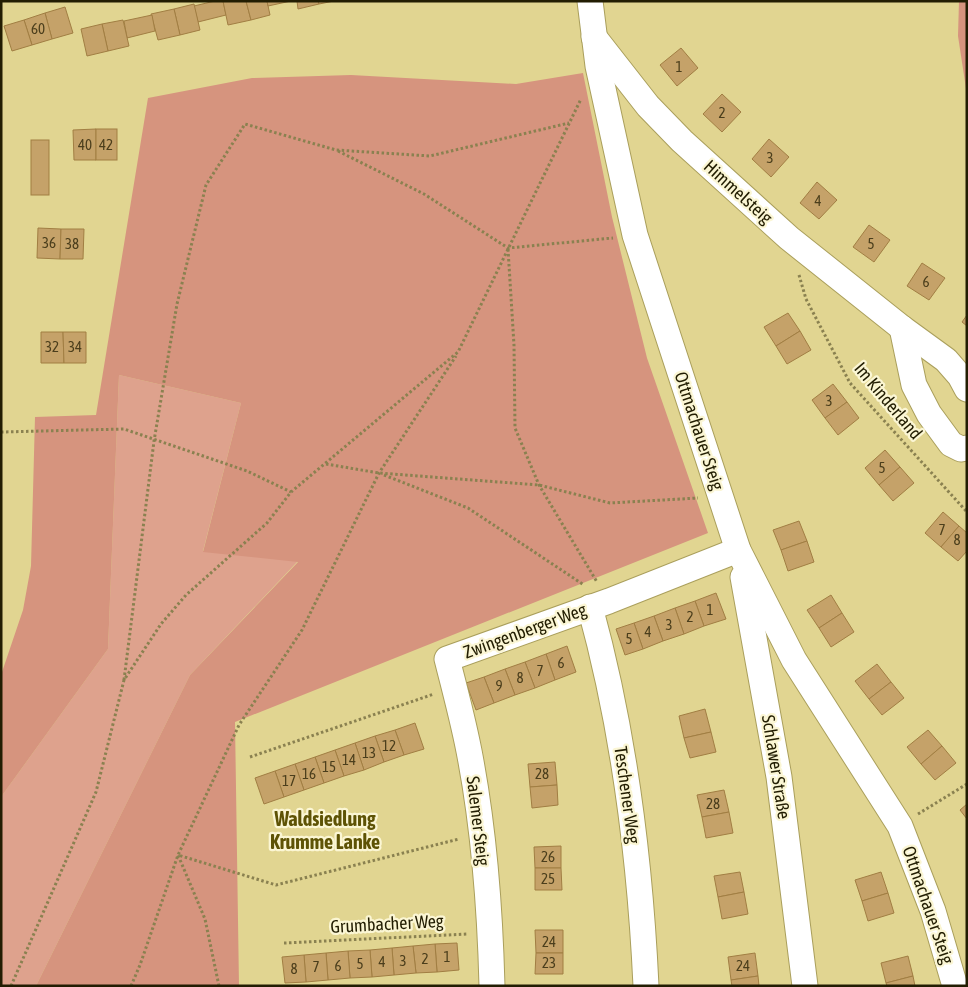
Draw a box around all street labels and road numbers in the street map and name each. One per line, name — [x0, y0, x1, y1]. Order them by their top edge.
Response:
street label: Himmelsteig — [700, 155, 777, 228]
street label: Im Kinderland — [850, 358, 927, 443]
street label: Ottmachauer Steig — [670, 369, 729, 493]
street label: Zwingenberger Weg — [461, 598, 589, 662]
street label: Schlawer Straße — [758, 713, 795, 821]
street label: Teschener Weg — [610, 745, 645, 845]
street label: Salemer Steig — [463, 775, 494, 867]
street label: Ottmachauer Steig — [898, 843, 959, 967]
street label: Grumbacher Weg — [330, 910, 444, 937]

